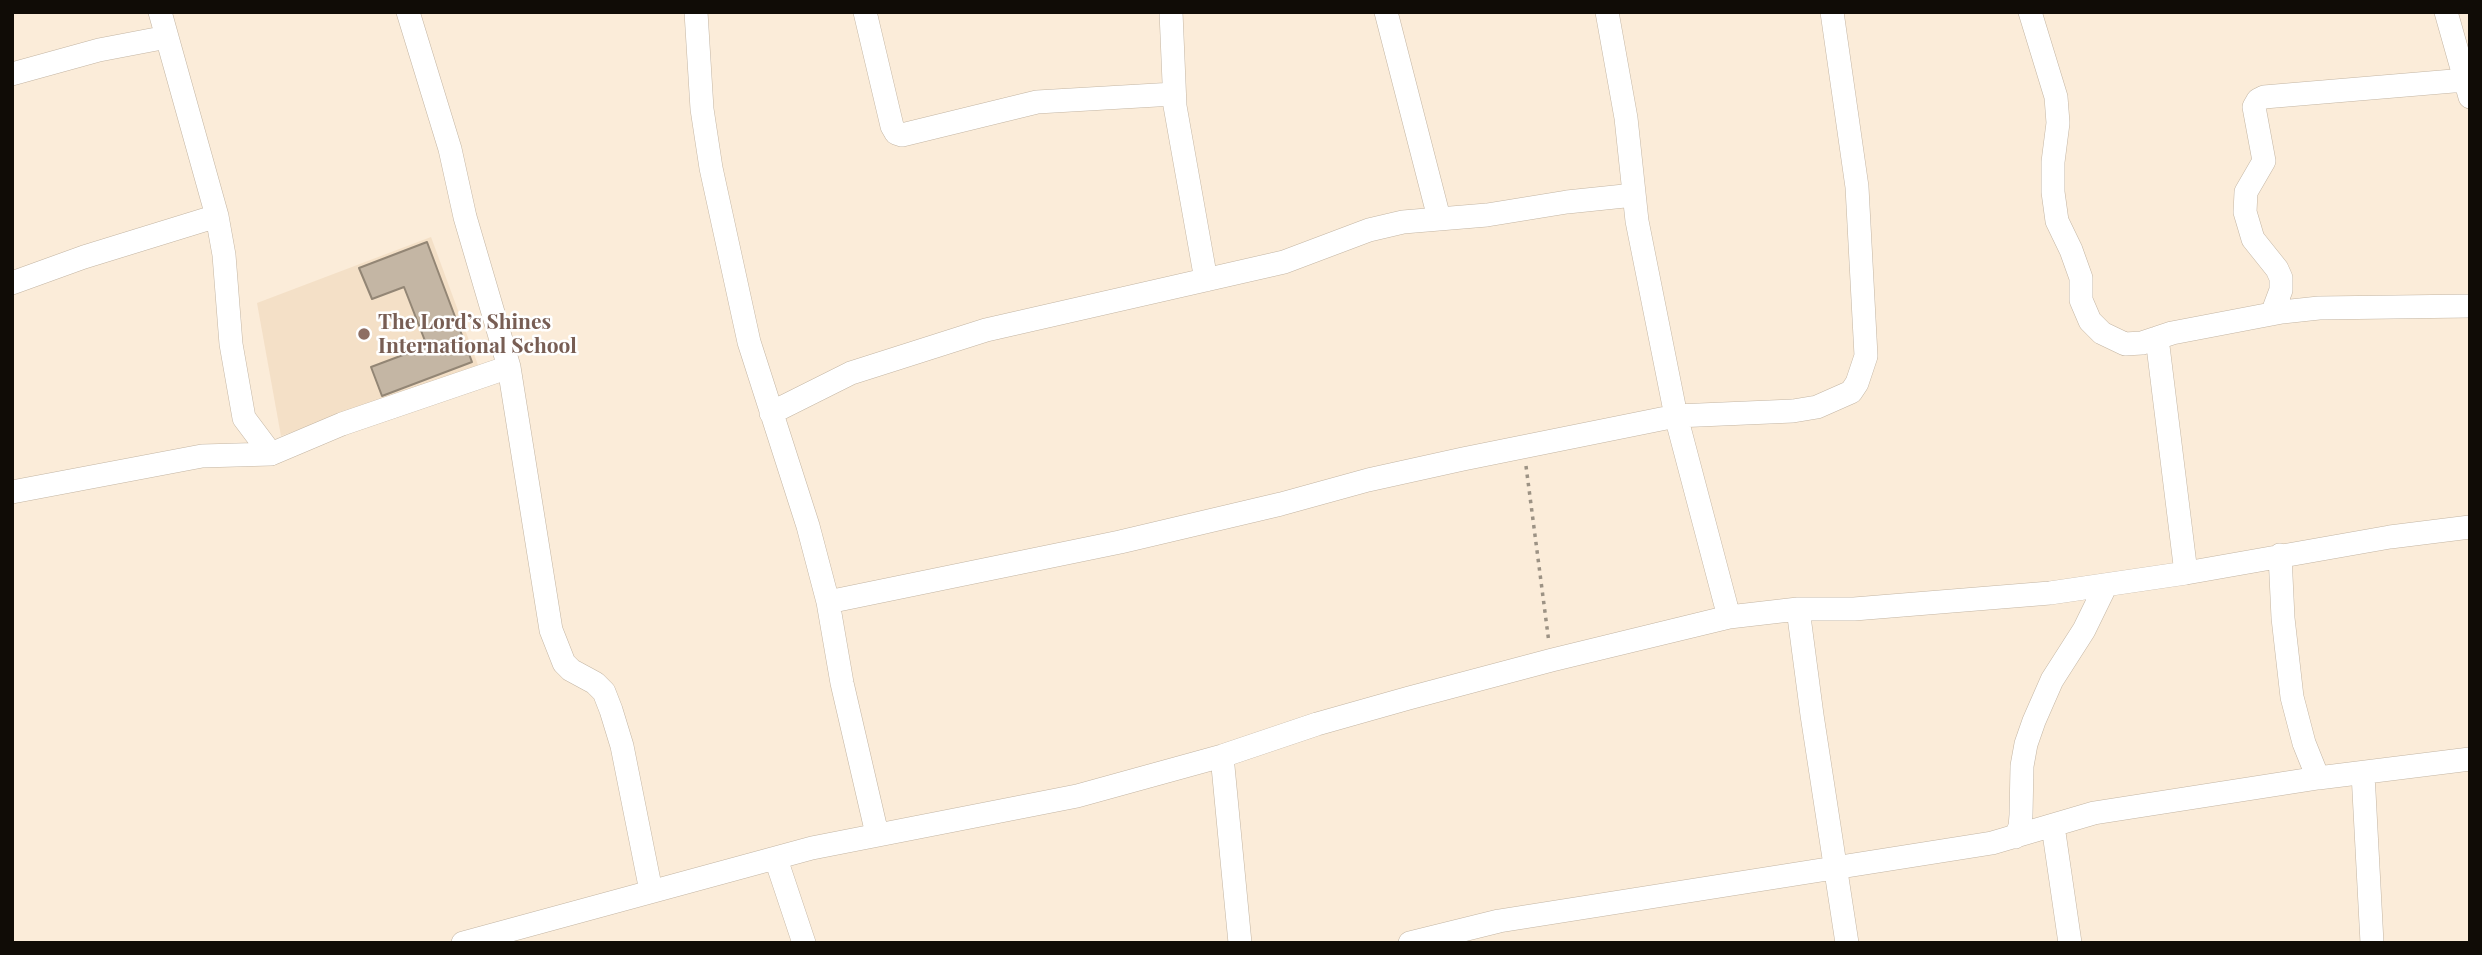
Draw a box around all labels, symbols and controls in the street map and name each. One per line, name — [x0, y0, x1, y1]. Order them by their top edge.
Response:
place label: The Lord’s Shines International School — [378, 309, 577, 359]
marker: The Lord’s Shines International School — [356, 326, 372, 342]

